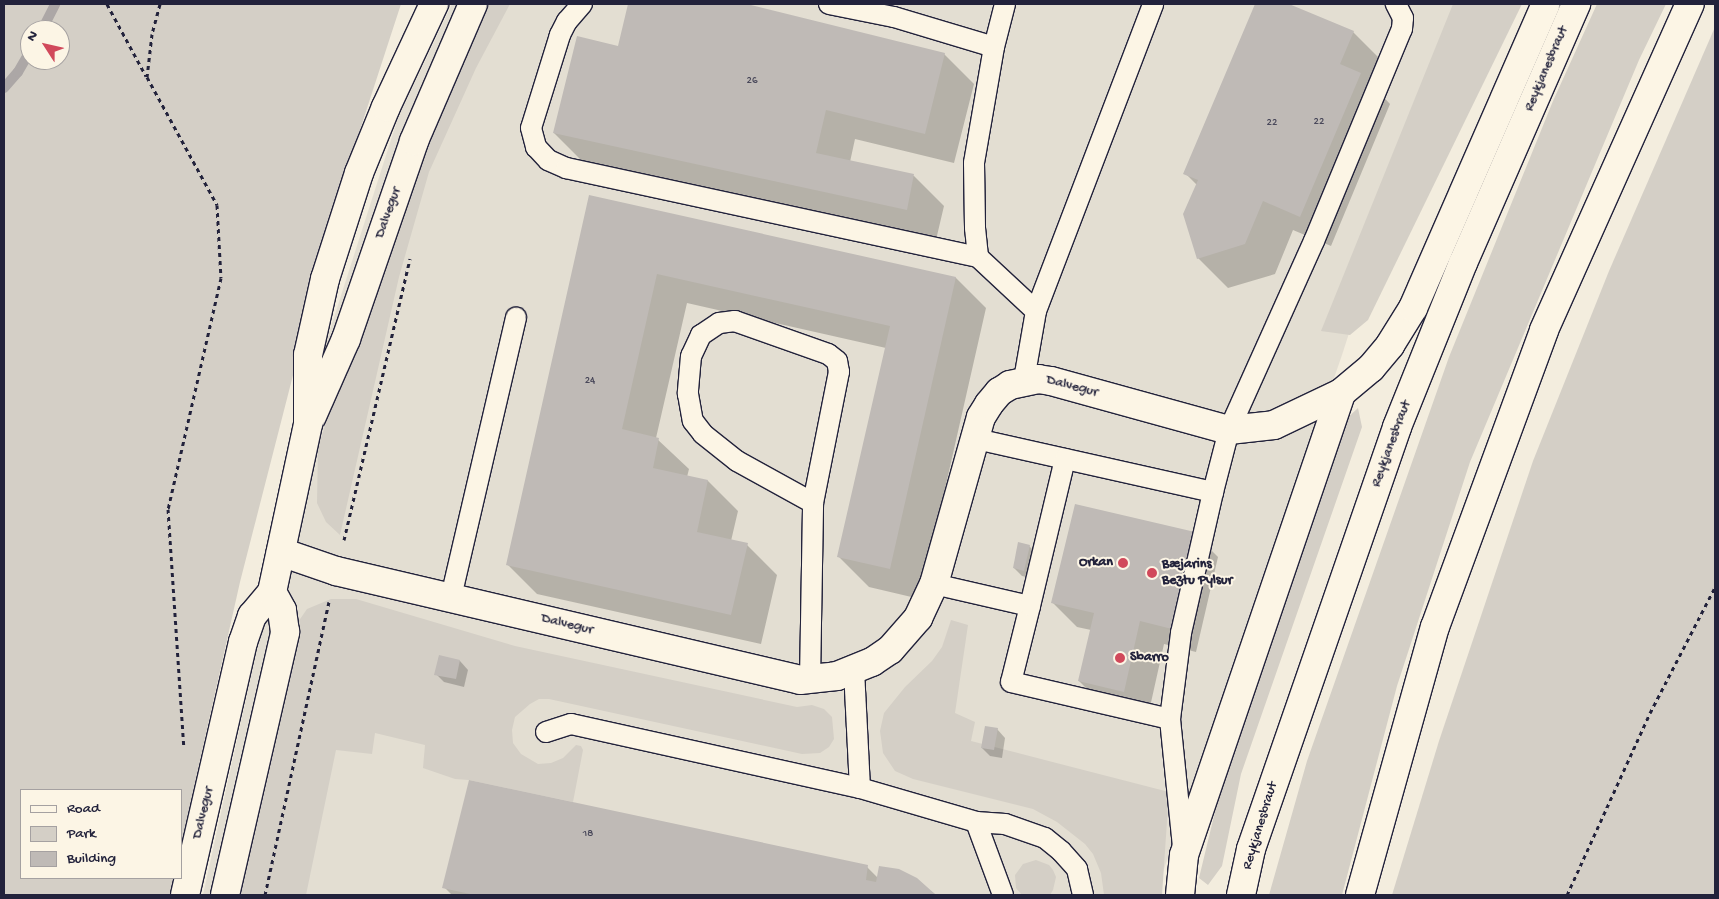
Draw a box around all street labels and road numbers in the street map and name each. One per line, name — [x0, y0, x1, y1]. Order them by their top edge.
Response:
street label: Reykjanesbraut — [1521, 24, 1573, 114]
street label: Dalvegur — [372, 185, 406, 241]
street label: Dalvegur — [1044, 372, 1100, 402]
street label: Reykjanesbraut — [1369, 398, 1415, 490]
street label: Dalvegur — [539, 611, 595, 639]
street label: Reykjanesbraut — [1240, 780, 1282, 872]
street label: Dalvegur — [190, 785, 218, 841]

